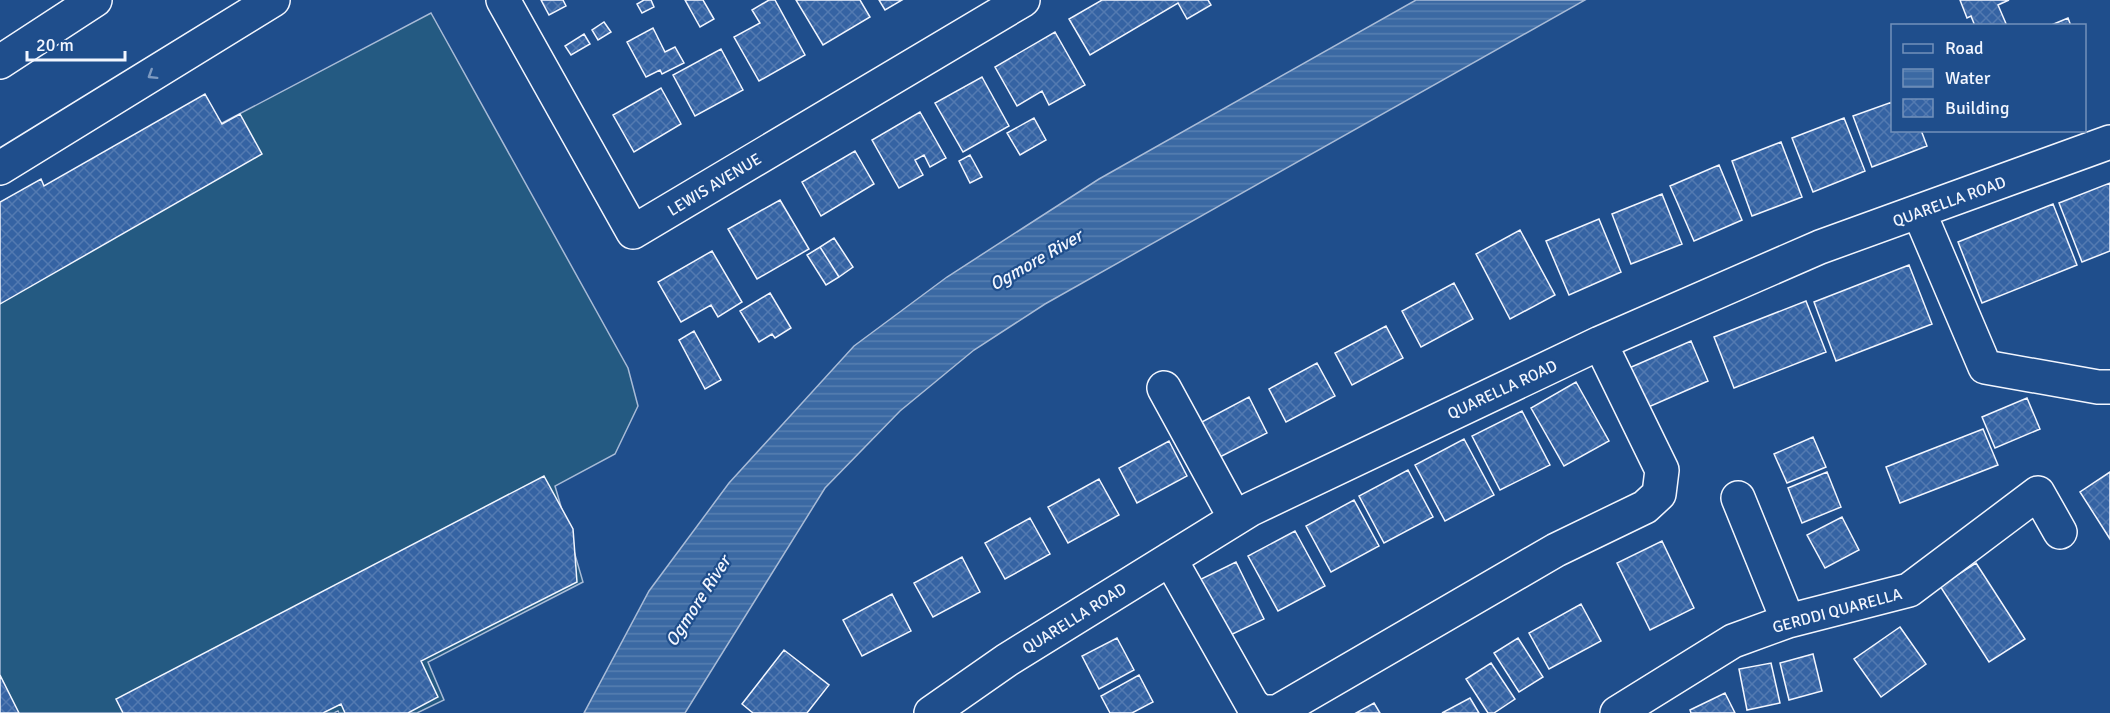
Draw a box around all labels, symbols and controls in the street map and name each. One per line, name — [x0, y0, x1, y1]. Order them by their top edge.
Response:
scale bar — [27, 24, 124, 62]
legend — [1891, 24, 2086, 132]
text: 20 m — [36, 34, 74, 56]
text: Road — [1945, 37, 1984, 59]
one-way arrow — [148, 67, 158, 79]
text: Water — [1945, 67, 1991, 89]
text: Building — [1945, 97, 2009, 119]
street label: LEWIS AVENUE — [664, 149, 765, 221]
street label: QUARELLA ROAD — [1890, 172, 2009, 232]
water label: Ogmore River — [986, 223, 1088, 295]
street label: QUARELLA ROAD — [1444, 356, 1560, 424]
water label: Ogmore River — [661, 550, 737, 650]
street label: QUARELLA ROAD — [1019, 579, 1130, 659]
street label: GERDDI QUARELLA — [1770, 584, 1904, 638]

